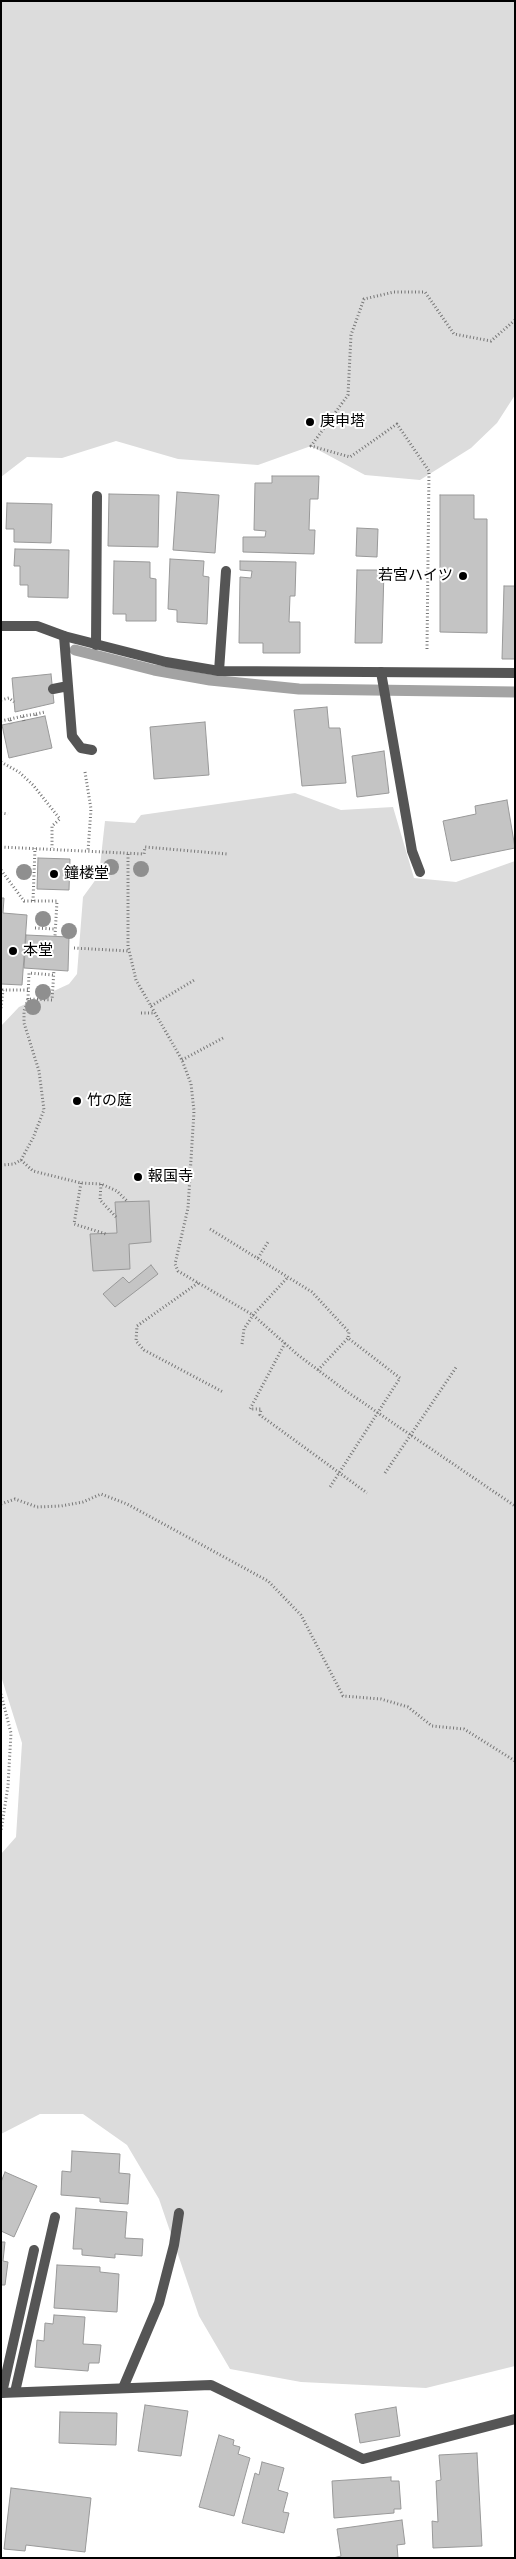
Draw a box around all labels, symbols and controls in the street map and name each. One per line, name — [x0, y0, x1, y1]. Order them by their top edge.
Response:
place label: 庚申塔 — [320, 413, 365, 431]
marker: 庚申塔 — [304, 416, 316, 428]
place label: 若宮ハイツ — [378, 567, 453, 585]
marker: 若宮ハイツ — [457, 570, 469, 582]
place label: 鐘楼堂 — [64, 865, 109, 883]
marker: 鐘楼堂 — [48, 868, 60, 880]
place label: 本堂 — [23, 942, 53, 960]
marker: 本堂 — [7, 945, 19, 957]
place label: 竹の庭 — [87, 1092, 132, 1110]
marker: 竹の庭 — [71, 1095, 83, 1107]
place label: 報国寺 — [148, 1168, 193, 1186]
marker: 報国寺 — [132, 1171, 144, 1183]

